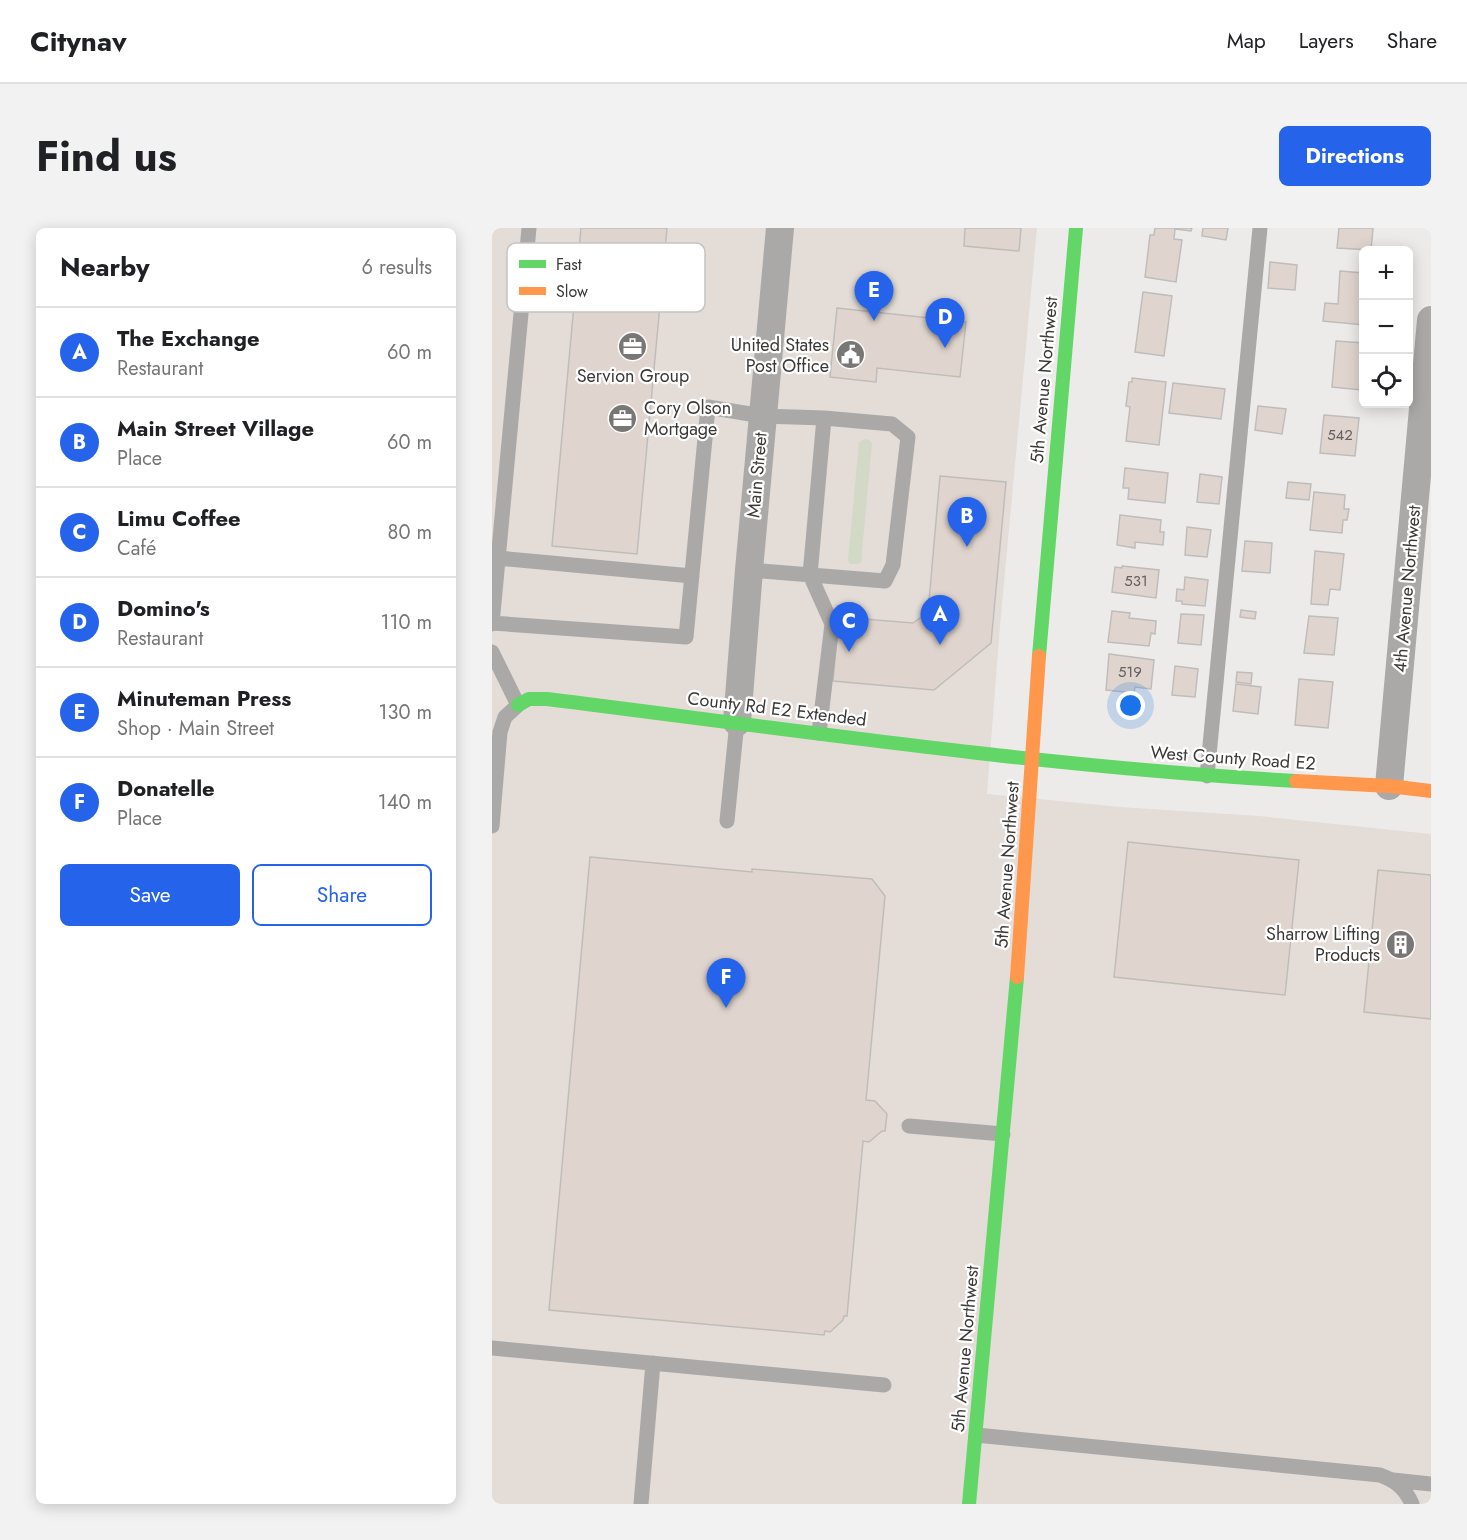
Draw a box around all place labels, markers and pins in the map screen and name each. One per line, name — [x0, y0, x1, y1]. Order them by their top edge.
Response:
pin: E — [854, 272, 893, 321]
pin: D — [926, 298, 964, 348]
office icon: Servion Group — [617, 331, 649, 363]
place label: United States Post Office — [731, 332, 829, 379]
public building icon: United States Post Office — [834, 339, 866, 371]
place label: Servion Group — [577, 363, 689, 389]
place label: Cory Olson Mortgage — [644, 395, 731, 442]
office icon: Cory Olson Mortgage — [607, 402, 639, 434]
pin: B — [948, 498, 986, 547]
pin: A — [920, 596, 960, 645]
pin: C — [830, 602, 868, 652]
place label: Sharrow Lifting Products — [1266, 921, 1380, 968]
building icon: Sharrow Lifting Products — [1385, 928, 1417, 960]
pin: F — [706, 958, 746, 1008]

